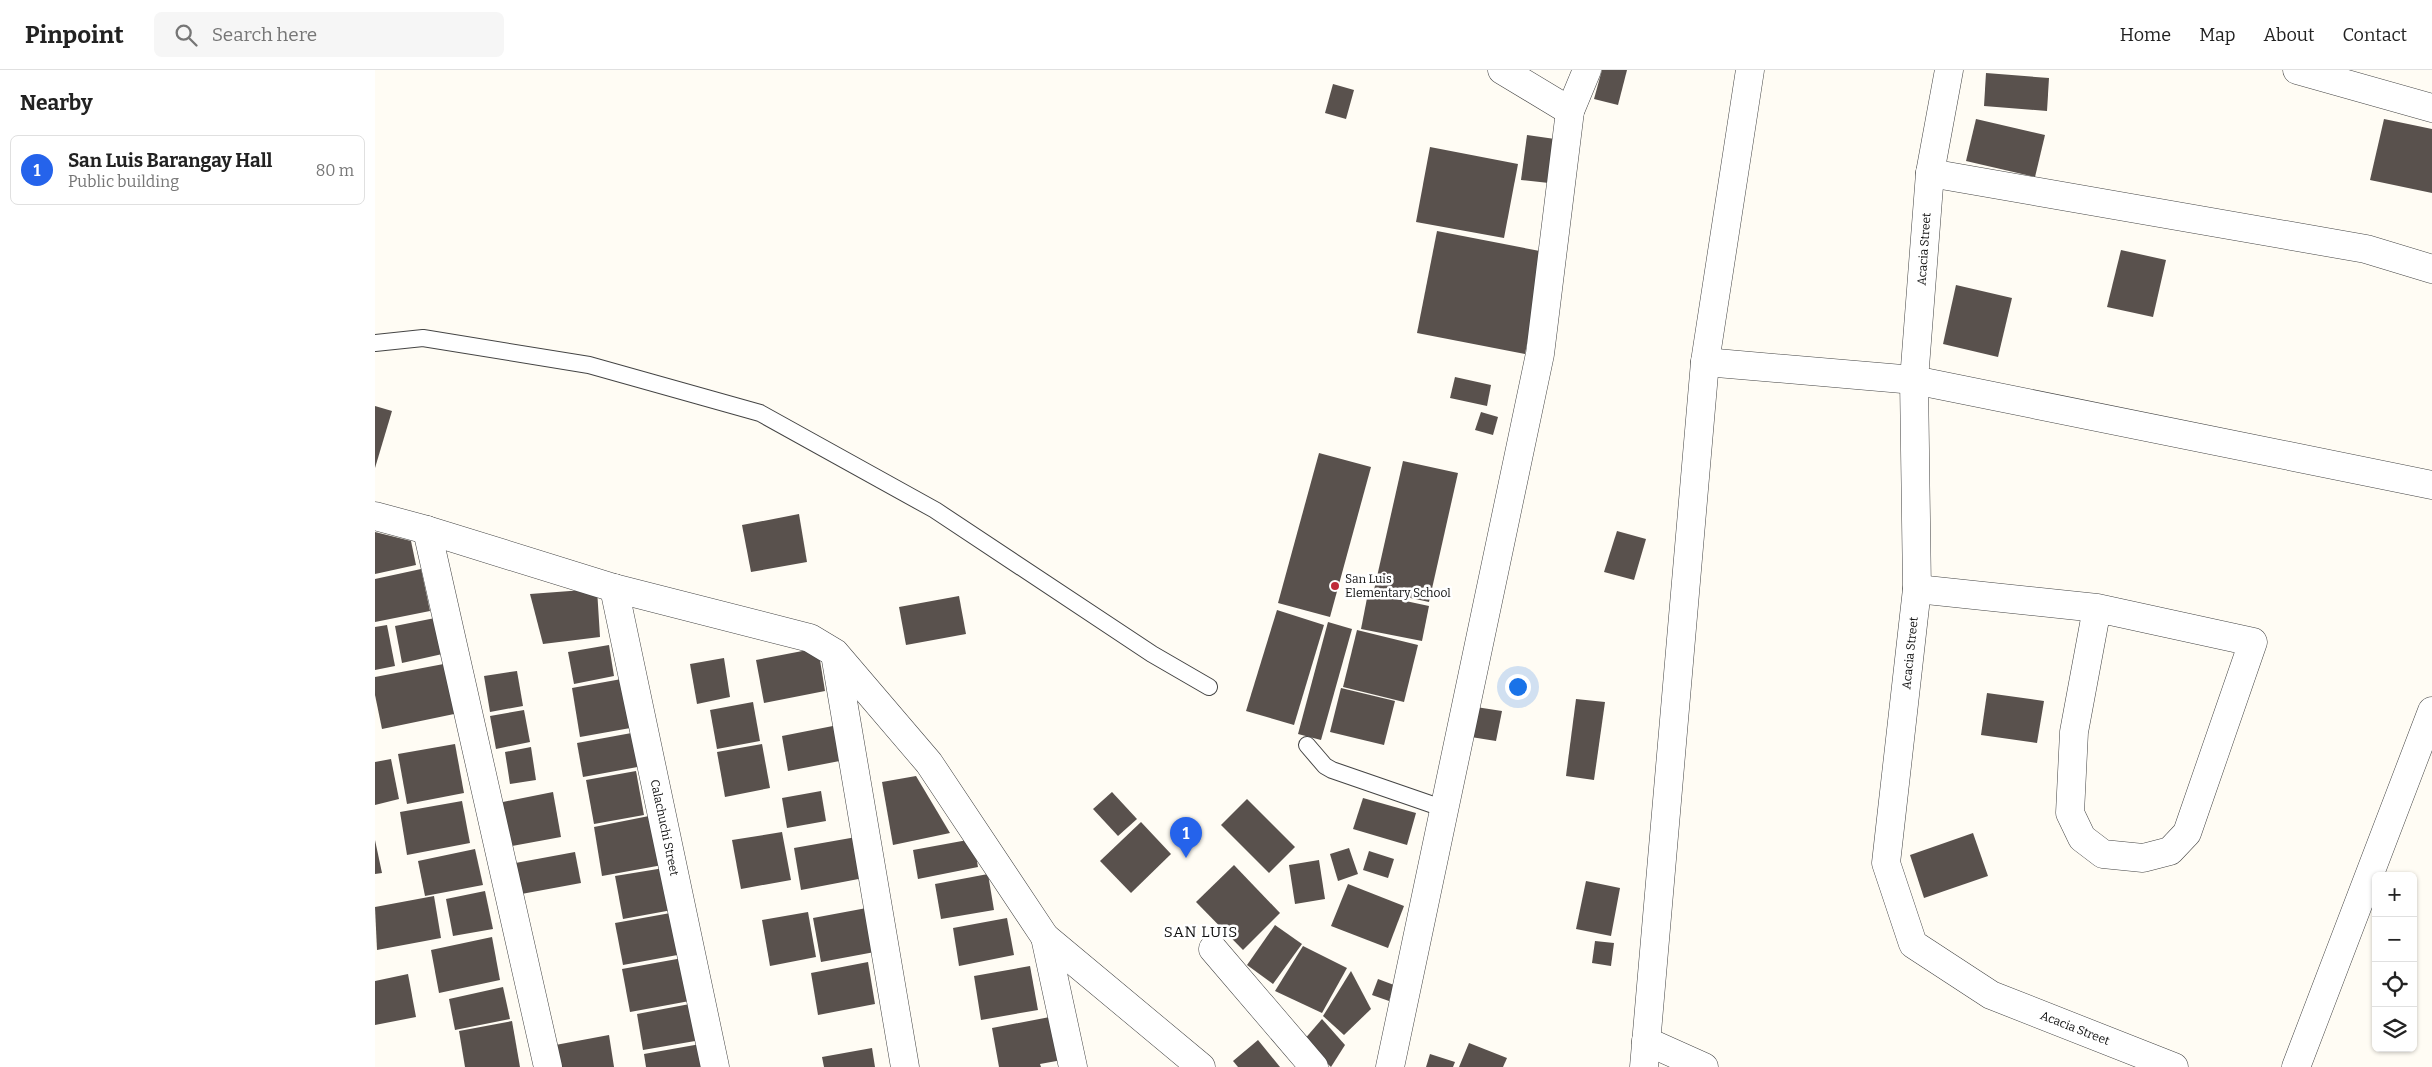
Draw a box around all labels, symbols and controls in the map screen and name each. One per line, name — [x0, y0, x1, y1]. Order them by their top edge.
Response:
search box — [154, 12, 504, 57]
text: Pinpoint — [25, 21, 124, 49]
icon: search — [172, 21, 200, 49]
text: Search here — [212, 23, 317, 46]
text: Home — [2120, 24, 2171, 46]
text: Map — [2199, 24, 2235, 46]
text: About — [2263, 24, 2314, 46]
text: Contact — [2342, 24, 2407, 46]
text: Nearby — [20, 90, 93, 116]
text: San Luis Barangay Hall — [68, 149, 272, 172]
text: 1 — [34, 161, 40, 180]
text: 80 m — [316, 161, 354, 180]
text: Public building — [68, 172, 179, 191]
street label: Acacia Street — [1914, 211, 1934, 286]
place label: San Luis Elementary School — [1345, 572, 1451, 600]
marker: San Luis Elementary School — [1329, 580, 1341, 592]
street label: Acacia Street — [1899, 615, 1921, 690]
your location — [1505, 674, 1531, 700]
street label: Calachuchi Street — [648, 778, 682, 878]
pin: 1 — [1170, 817, 1202, 858]
map controls — [2372, 872, 2417, 1052]
button: + — [2372, 872, 2417, 917]
button: − — [2372, 917, 2417, 962]
district label: SAN LUIS — [1164, 923, 1238, 941]
button: locate — [2372, 962, 2417, 1007]
button: layers — [2372, 1007, 2417, 1052]
street label: Acacia Street — [2038, 1008, 2112, 1048]

